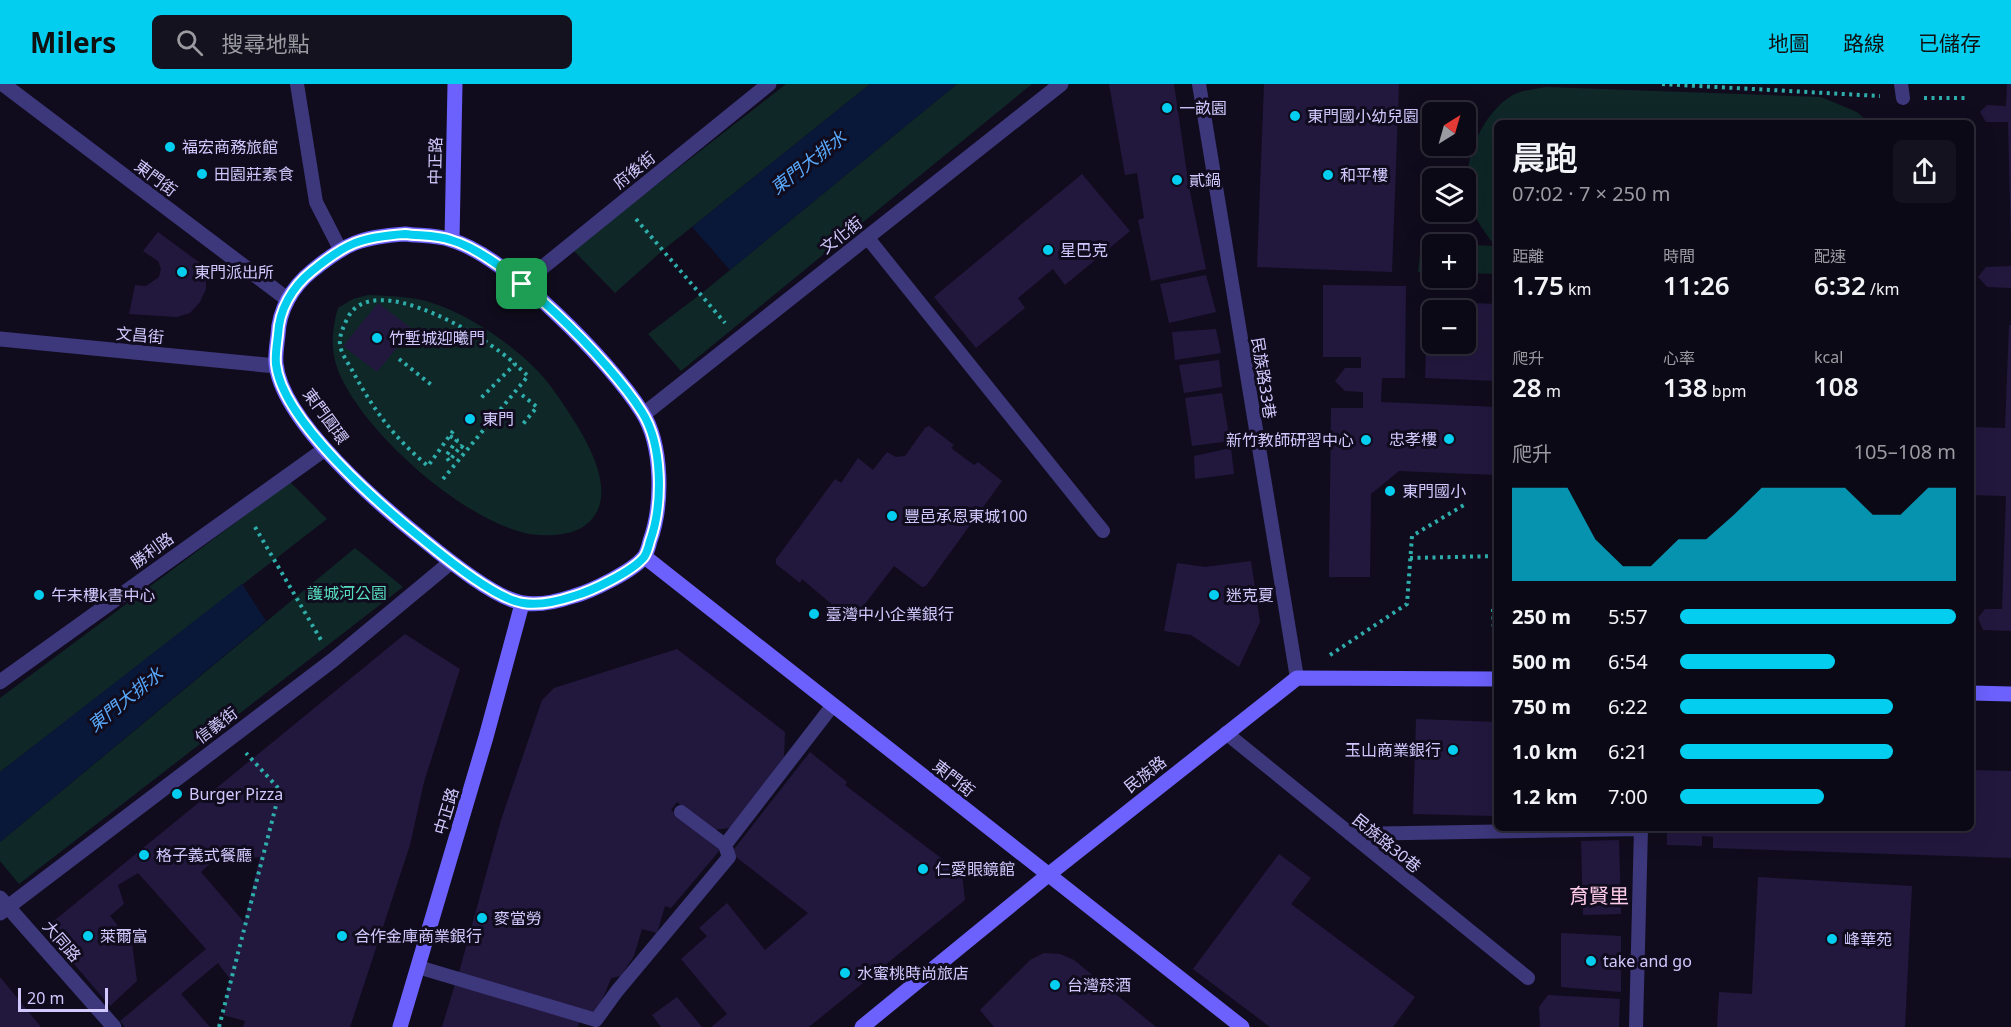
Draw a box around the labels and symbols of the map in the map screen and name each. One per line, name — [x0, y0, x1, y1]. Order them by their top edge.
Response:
place label: 一畝園 — [1179, 97, 1227, 119]
marker: 一畝園 — [1160, 101, 1174, 115]
north arrow — [1422, 102, 1476, 156]
place label: 東門國小幼兒園 — [1307, 105, 1419, 127]
marker: 東門國小幼兒園 — [1288, 109, 1302, 123]
water label: 東門大排水 — [765, 124, 852, 199]
place label: 福宏商務旅館 — [182, 136, 278, 158]
street label: 中正路 — [424, 137, 446, 185]
marker: 福宏商務旅館 — [163, 140, 177, 154]
street label: 府後街 — [608, 146, 660, 194]
street label: 東門街 — [130, 155, 182, 201]
place label: 田園莊素食 — [214, 163, 294, 185]
place label: 和平樓 — [1340, 164, 1388, 186]
marker: 田園莊素食 — [195, 167, 209, 181]
marker: 和平樓 — [1321, 168, 1335, 182]
place label: 貳鍋 — [1189, 169, 1221, 191]
marker: 貳鍋 — [1170, 173, 1184, 187]
street label: 文化街 — [815, 212, 867, 258]
place label: 星巴克 — [1060, 239, 1108, 261]
marker: 星巴克 — [1041, 243, 1055, 257]
pin — [496, 258, 547, 309]
place label: 東門派出所 — [194, 261, 274, 283]
marker: 東門派出所 — [175, 265, 189, 279]
street label: 文昌街 — [115, 322, 165, 348]
place label: 竹塹城迎曦門 — [389, 327, 485, 349]
marker: 竹塹城迎曦門 — [370, 331, 384, 345]
street label: 民族路33巷 — [1247, 336, 1281, 420]
street label: 東門圓環 — [298, 384, 354, 448]
place label: 東門 — [482, 408, 514, 430]
marker: 東門 — [463, 412, 477, 426]
place label: 忠孝樓 — [1389, 428, 1437, 450]
place label: 新竹教師研習中心 — [1226, 429, 1354, 451]
marker: 忠孝樓 — [1442, 432, 1456, 446]
marker: 新竹教師研習中心 — [1359, 433, 1373, 447]
place label: 東門國小 — [1402, 480, 1466, 502]
marker: 東門國小 — [1383, 484, 1397, 498]
place label: 豐邑承恩東城100 — [904, 505, 1027, 527]
marker: 豐邑承恩東城100 — [885, 509, 899, 523]
street label: 勝利路 — [126, 527, 178, 573]
park label: 護城河公園 — [307, 582, 387, 604]
place label: 午未樓k書中心 — [51, 584, 156, 606]
place label: 迷克夏 — [1226, 584, 1274, 606]
marker: 午未樓k書中心 — [32, 588, 46, 602]
marker: 迷克夏 — [1207, 588, 1221, 602]
place label: 臺灣中小企業銀行 — [826, 603, 954, 625]
marker: 臺灣中小企業銀行 — [807, 607, 821, 621]
water label: 東門大排水 — [82, 661, 168, 737]
street label: 信義街 — [190, 702, 242, 748]
place label: 玉山商業銀行 — [1345, 739, 1441, 761]
marker: 玉山商業銀行 — [1446, 743, 1460, 757]
street label: 民族路 — [1119, 751, 1171, 797]
street label: 東門街 — [928, 755, 980, 801]
place label: Burger Pizza — [189, 783, 283, 805]
street label: 中正路 — [428, 785, 464, 837]
marker: Burger Pizza — [170, 787, 184, 801]
street label: 民族路30巷 — [1348, 809, 1426, 877]
place label: 格子義式餐廳 — [156, 844, 252, 866]
marker: 格子義式餐廳 — [137, 848, 151, 862]
place label: 仁愛眼鏡館 — [935, 858, 1015, 880]
marker: 仁愛眼鏡館 — [916, 862, 930, 876]
district label: 育賢里 — [1569, 882, 1629, 909]
place label: 麥當勞 — [494, 907, 542, 929]
marker: 麥當勞 — [475, 911, 489, 925]
street label: 大同路 — [38, 916, 86, 966]
place label: 萊爾富 — [100, 925, 148, 947]
place label: 合作金庫商業銀行 — [354, 925, 482, 947]
place label: 峰華苑 — [1844, 928, 1892, 950]
marker: 萊爾富 — [81, 929, 95, 943]
marker: 合作金庫商業銀行 — [335, 929, 349, 943]
marker: 峰華苑 — [1825, 932, 1839, 946]
place label: take and go — [1603, 950, 1692, 972]
marker: take and go — [1584, 954, 1598, 968]
place label: 水蜜桃時尚旅店 — [857, 962, 969, 984]
marker: 水蜜桃時尚旅店 — [838, 966, 852, 980]
place label: 台灣菸酒 — [1067, 974, 1131, 996]
marker: 台灣菸酒 — [1048, 978, 1062, 992]
scale bar — [18, 985, 108, 1012]

